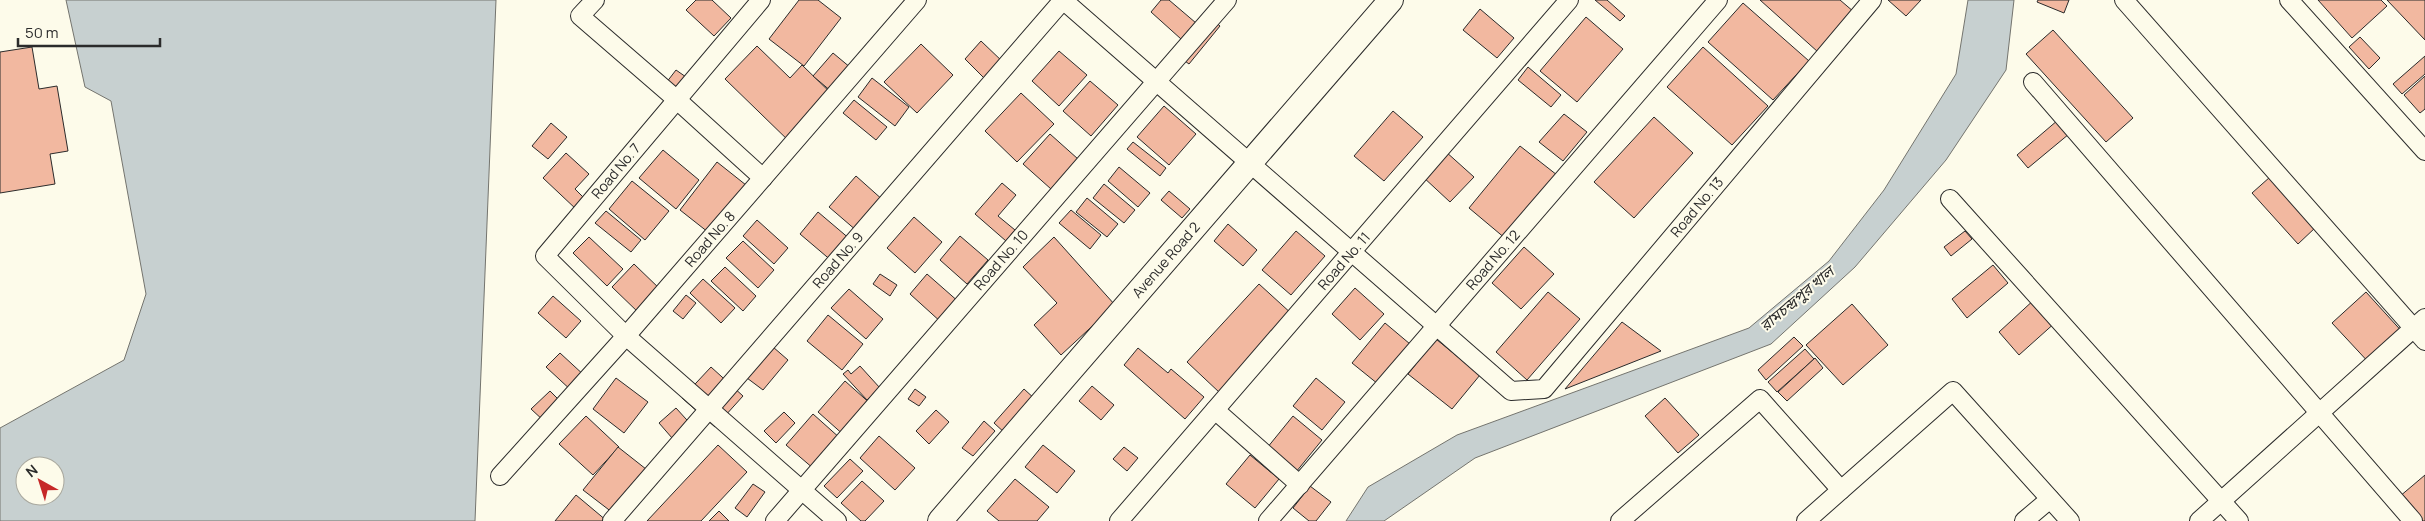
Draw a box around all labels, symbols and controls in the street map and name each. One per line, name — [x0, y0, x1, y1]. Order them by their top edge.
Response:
scale bar — [18, 15, 160, 47]
text: 50 m — [25, 22, 59, 43]
street label: Road No. 7 — [587, 139, 644, 202]
street label: Road No. 13 — [1666, 173, 1727, 241]
street label: Road No. 8 — [680, 207, 739, 271]
street label: Avenue Road 2 — [1127, 218, 1204, 302]
street label: Road No. 10 — [969, 226, 1032, 294]
street label: Road No. 12 — [1461, 226, 1524, 294]
street label: Road No. 9 — [808, 228, 867, 292]
street label: Road No. 11 — [1313, 228, 1374, 294]
water label: রামচন্দ্রপুর খাল — [1755, 259, 1841, 336]
north arrow — [15, 456, 65, 506]
text: N — [22, 460, 41, 481]

